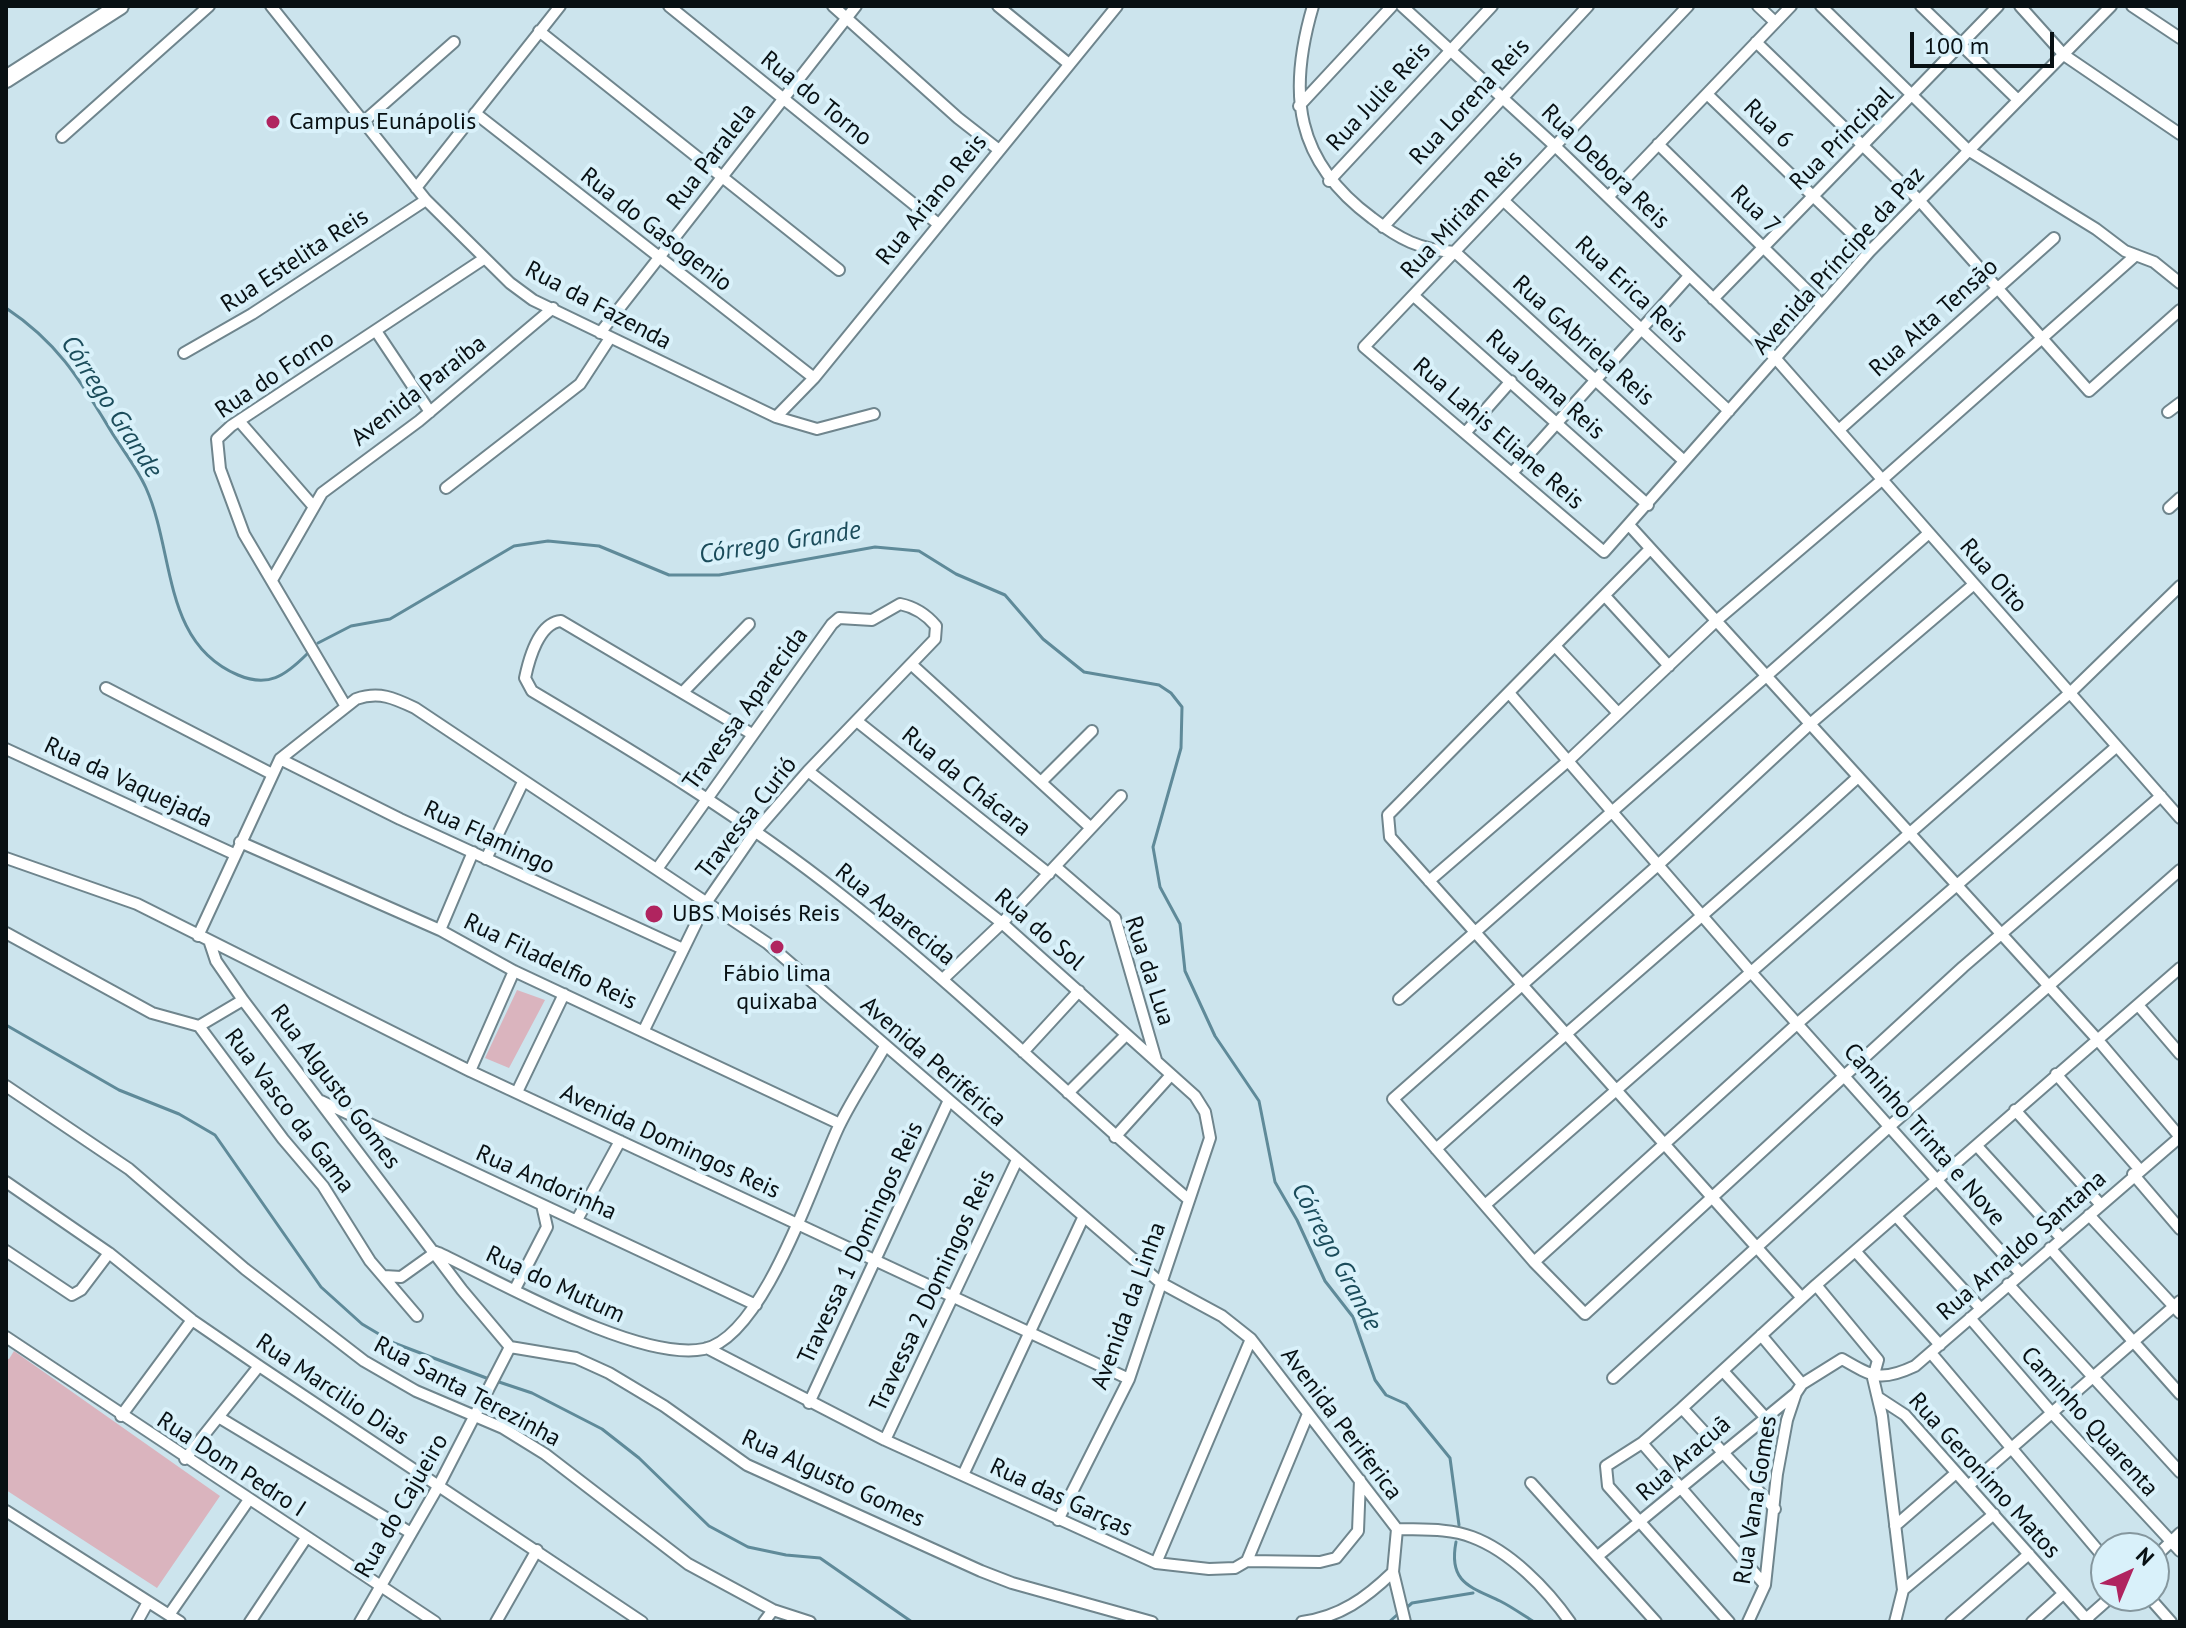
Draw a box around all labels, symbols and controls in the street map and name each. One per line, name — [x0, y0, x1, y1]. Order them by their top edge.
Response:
scale bar — [1914, 16, 2058, 66]
text: 100 m — [1924, 30, 1989, 61]
street label: Rua Lorena Reis — [1404, 33, 1536, 171]
street label: Rua Julie Reis — [1321, 36, 1437, 158]
street label: Rua do Torno — [755, 45, 877, 153]
street label: Rua Principal — [1784, 81, 1900, 197]
street label: Rua 6 — [1737, 93, 1799, 155]
street label: Rua Paralela — [661, 98, 763, 216]
street label: Rua Debora Reis — [1535, 99, 1675, 235]
place label: Campus Eunápolis — [289, 108, 476, 136]
marker: Campus Eunápolis — [264, 113, 282, 131]
street label: Rua Ariano Reis — [870, 129, 994, 271]
street label: Rua Miriam Reis — [1395, 145, 1529, 285]
street label: Avenida Príncipe da Paz — [1747, 161, 1931, 361]
street label: Rua do Gasogenio — [574, 162, 738, 298]
street label: Rua 7 — [1724, 179, 1786, 241]
street label: Rua Estelita Reis — [216, 203, 374, 319]
street label: Rua Erica Reis — [1569, 230, 1693, 350]
street label: Rua Alta Tensão — [1864, 253, 2004, 383]
street label: Rua da Fazenda — [520, 255, 676, 357]
street label: Rua GAbriela Reis — [1506, 270, 1660, 412]
street label: Rua Joana Reis — [1480, 324, 1610, 446]
street label: Rua do Forno — [210, 325, 340, 425]
street label: Avenida Paraíba — [346, 329, 492, 453]
water label: Córrego Grande — [53, 330, 169, 484]
street label: Rua Lahis Eliane Reis — [1407, 352, 1589, 516]
water label: Córrego Grande — [697, 515, 863, 571]
street label: Rua Oito — [1953, 533, 2033, 619]
street label: Travessa Aparecida — [677, 622, 815, 796]
street label: Rua da Chácara — [896, 721, 1036, 843]
street label: Rua da Vaquejada — [39, 731, 217, 835]
street label: Travessa Curió — [691, 751, 803, 885]
street label: Rua Flamingo — [419, 795, 559, 881]
street label: Rua Aparecida — [829, 858, 961, 972]
street label: Rua do Sol — [988, 883, 1090, 977]
place label: UBS Moisés Reis — [672, 900, 840, 928]
marker: UBS Moisés Reis — [643, 903, 665, 925]
street label: Rua Filadelfio Reis — [459, 908, 641, 1016]
street label: Rua da Lua — [1118, 913, 1180, 1029]
marker: Fábio lima quixaba — [768, 938, 786, 956]
place label: Fábio lima quixaba — [723, 960, 831, 1016]
street label: Avenida Periférica — [854, 991, 1012, 1133]
street label: Rua Algusto Gomes — [264, 999, 406, 1175]
street label: Rua Vasco da Gama — [218, 1023, 360, 1199]
street label: Caminho Trinta e Nove — [1837, 1038, 2011, 1232]
street label: Avenida Domingos Reis — [556, 1078, 784, 1206]
street label: Travessa 1 Domingos Reis — [792, 1117, 930, 1369]
street label: Rua Andorinha — [471, 1139, 621, 1227]
street label: Travessa 2 Domingos Reis — [864, 1165, 1002, 1417]
street label: Rua Arnaldo Santana — [1932, 1165, 2112, 1327]
water label: Córrego Grande — [1284, 1178, 1388, 1336]
street label: Avenida da Linha — [1085, 1219, 1173, 1393]
street label: Rua do Mutum — [481, 1240, 629, 1330]
street label: Rua Marcilio Dias — [250, 1328, 414, 1452]
street label: Rua Santa Terezinha — [369, 1331, 565, 1453]
street label: Caminho Quarenta — [2014, 1341, 2164, 1503]
street label: Avenida Periferica — [1274, 1342, 1408, 1506]
street label: Rua Geronimo Matos — [1902, 1387, 2066, 1565]
street label: Rua Dom Pedro I — [151, 1406, 311, 1524]
street label: Rua Aracuã — [1631, 1410, 1737, 1508]
street label: Rua Vana Gomes — [1728, 1414, 1784, 1586]
street label: Rua Algusto Gomes — [737, 1424, 929, 1534]
street label: Rua do Cajueiro — [349, 1429, 455, 1583]
street label: Rua das Garças — [985, 1452, 1137, 1544]
north arrow — [2090, 1532, 2170, 1612]
text: N — [2130, 1541, 2160, 1571]

